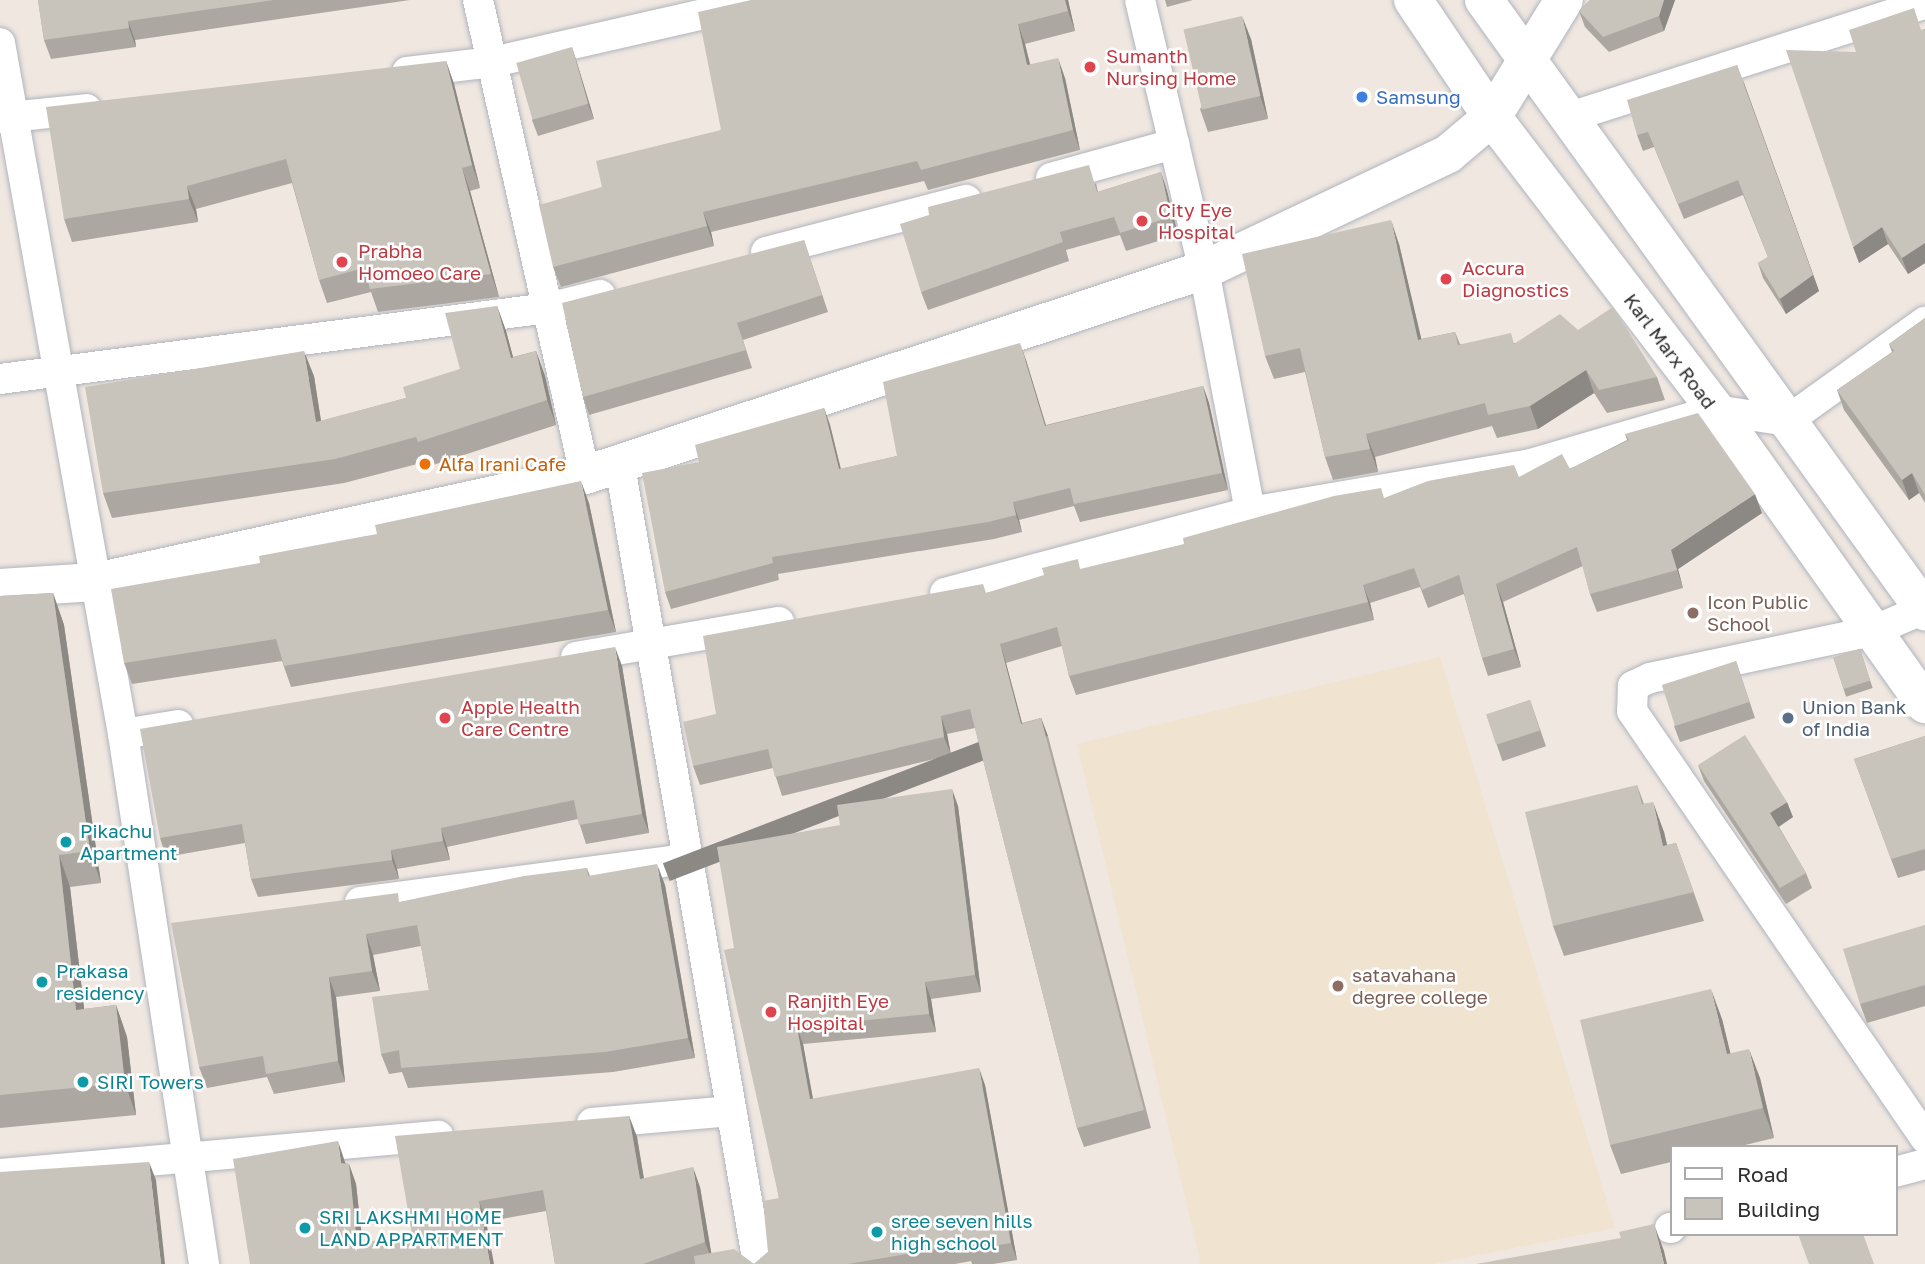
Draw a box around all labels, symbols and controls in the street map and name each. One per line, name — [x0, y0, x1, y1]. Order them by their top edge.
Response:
place label: Sumanth Nursing Home — [1106, 45, 1236, 89]
marker: Sumanth Nursing Home — [1080, 57, 1100, 77]
place label: Samsung — [1376, 86, 1461, 108]
marker: Samsung — [1354, 89, 1370, 105]
place label: City Eye Hospital — [1158, 199, 1235, 243]
marker: City Eye Hospital — [1132, 211, 1152, 231]
place label: Prabha Homoeo Care — [358, 240, 481, 284]
marker: Prabha Homoeo Care — [332, 252, 352, 272]
place label: Accura Diagnostics — [1462, 257, 1569, 301]
marker: Accura Diagnostics — [1436, 269, 1456, 289]
street label: Karl Marx Road — [1619, 289, 1721, 413]
place label: Alfa Irani Cafe — [439, 453, 566, 475]
marker: Alfa Irani Cafe — [417, 456, 433, 472]
place label: Icon Public School — [1707, 591, 1808, 635]
marker: Icon Public School — [1685, 605, 1701, 621]
place label: Apple Health Care Centre — [461, 696, 580, 740]
place label: Union Bank of India — [1802, 696, 1906, 740]
marker: Apple Health Care Centre — [435, 708, 455, 728]
marker: Union Bank of India — [1780, 710, 1796, 726]
place label: Pikachu Apartment — [80, 820, 177, 864]
marker: Pikachu Apartment — [58, 834, 74, 850]
place label: Prakasa residency — [56, 960, 144, 1004]
place label: satavahana degree college — [1352, 964, 1488, 1008]
marker: Prakasa residency — [34, 974, 50, 990]
marker: satavahana degree college — [1330, 978, 1346, 994]
place label: Ranjith Eye Hospital — [787, 990, 889, 1034]
marker: Ranjith Eye Hospital — [761, 1002, 781, 1022]
place label: SIRI Towers — [97, 1071, 204, 1093]
marker: SIRI Towers — [75, 1074, 91, 1090]
legend — [1670, 1145, 1897, 1236]
text: Road — [1737, 1161, 1788, 1187]
text: Building — [1737, 1196, 1820, 1222]
place label: SRI LAKSHMI HOME LAND APPARTMENT — [319, 1206, 503, 1250]
place label: sree seven hills high school — [891, 1210, 1033, 1254]
marker: SRI LAKSHMI HOME LAND APPARTMENT — [297, 1220, 313, 1236]
marker: sree seven hills high school — [869, 1224, 885, 1240]

